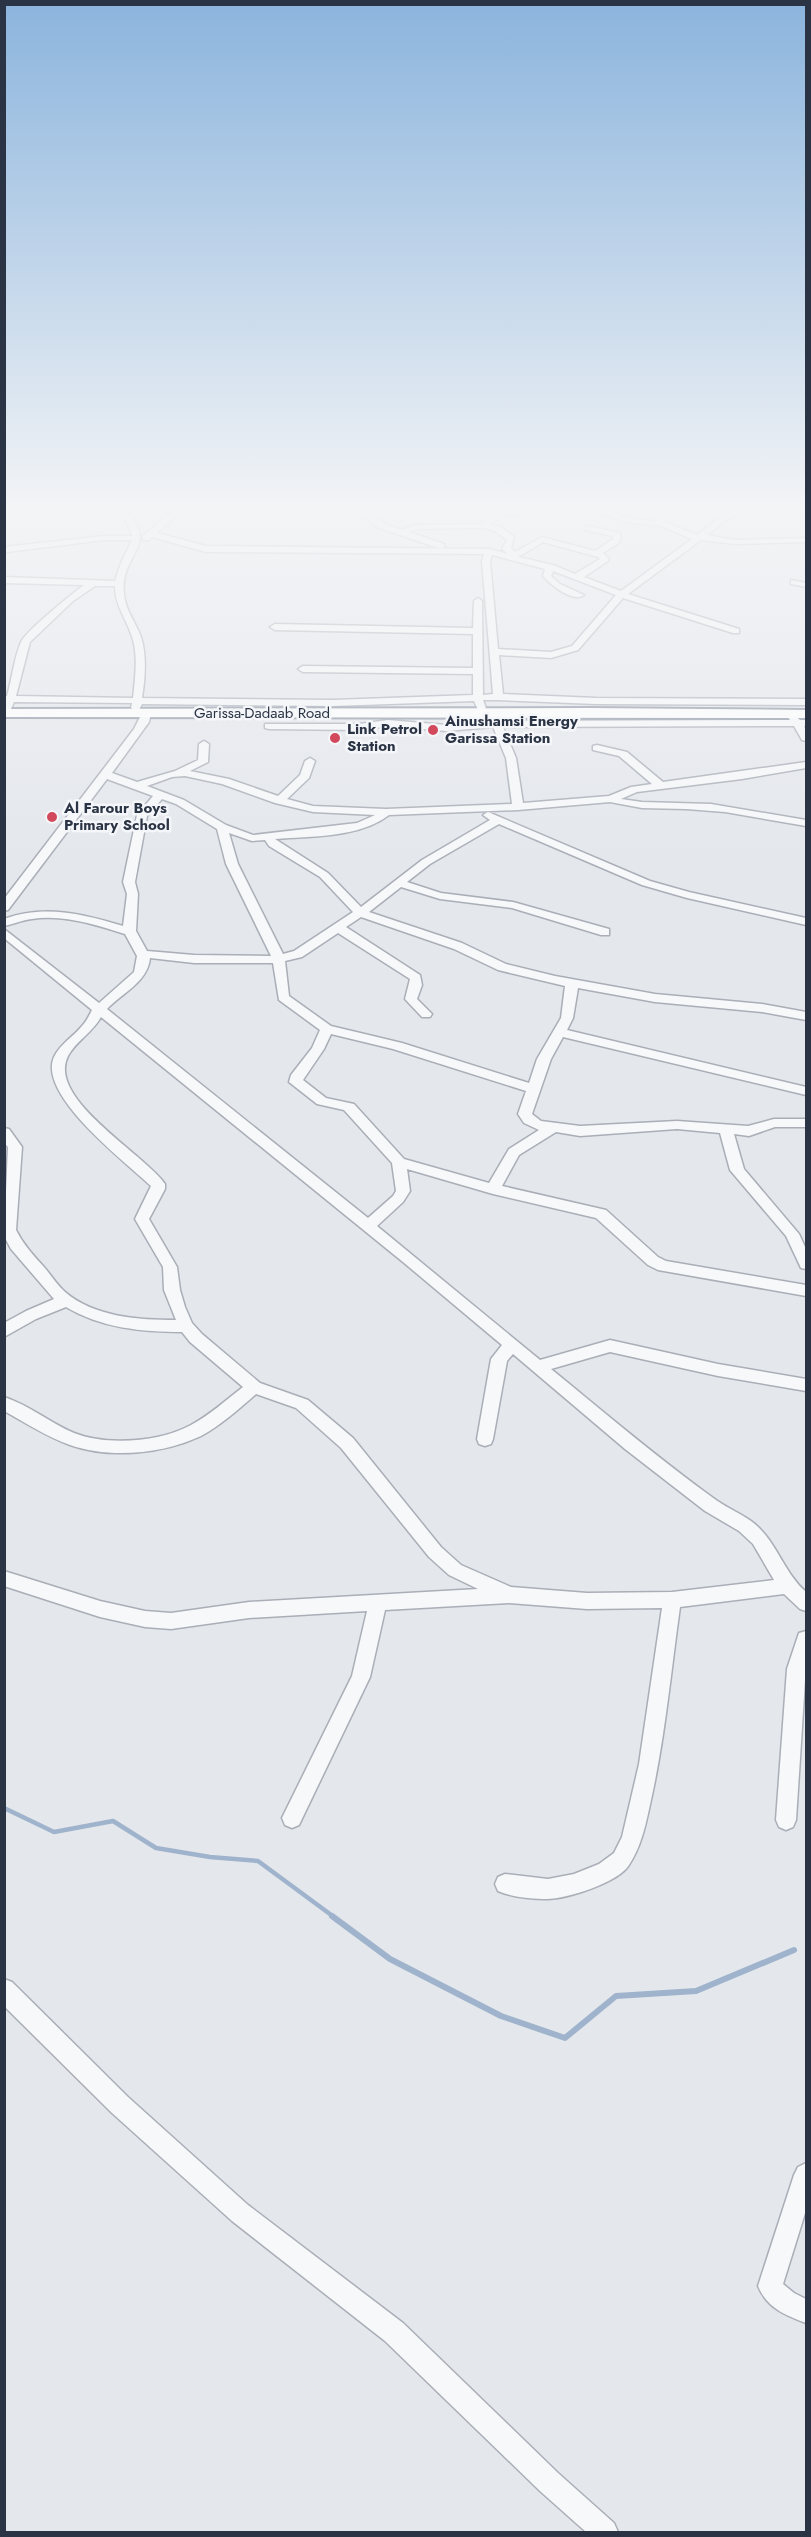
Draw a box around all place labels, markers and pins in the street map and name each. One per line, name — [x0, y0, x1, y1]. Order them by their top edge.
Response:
place label: Ainushamsi Energy Garissa Station — [444, 710, 578, 749]
place label: Link Petrol Station — [347, 718, 422, 757]
marker: Ainushamsi Energy Garissa Station — [426, 723, 440, 737]
marker: Link Petrol Station — [328, 731, 342, 745]
place label: Al Farour Boys Primary School — [63, 797, 170, 836]
marker: Al Farour Boys Primary School — [45, 810, 59, 824]

